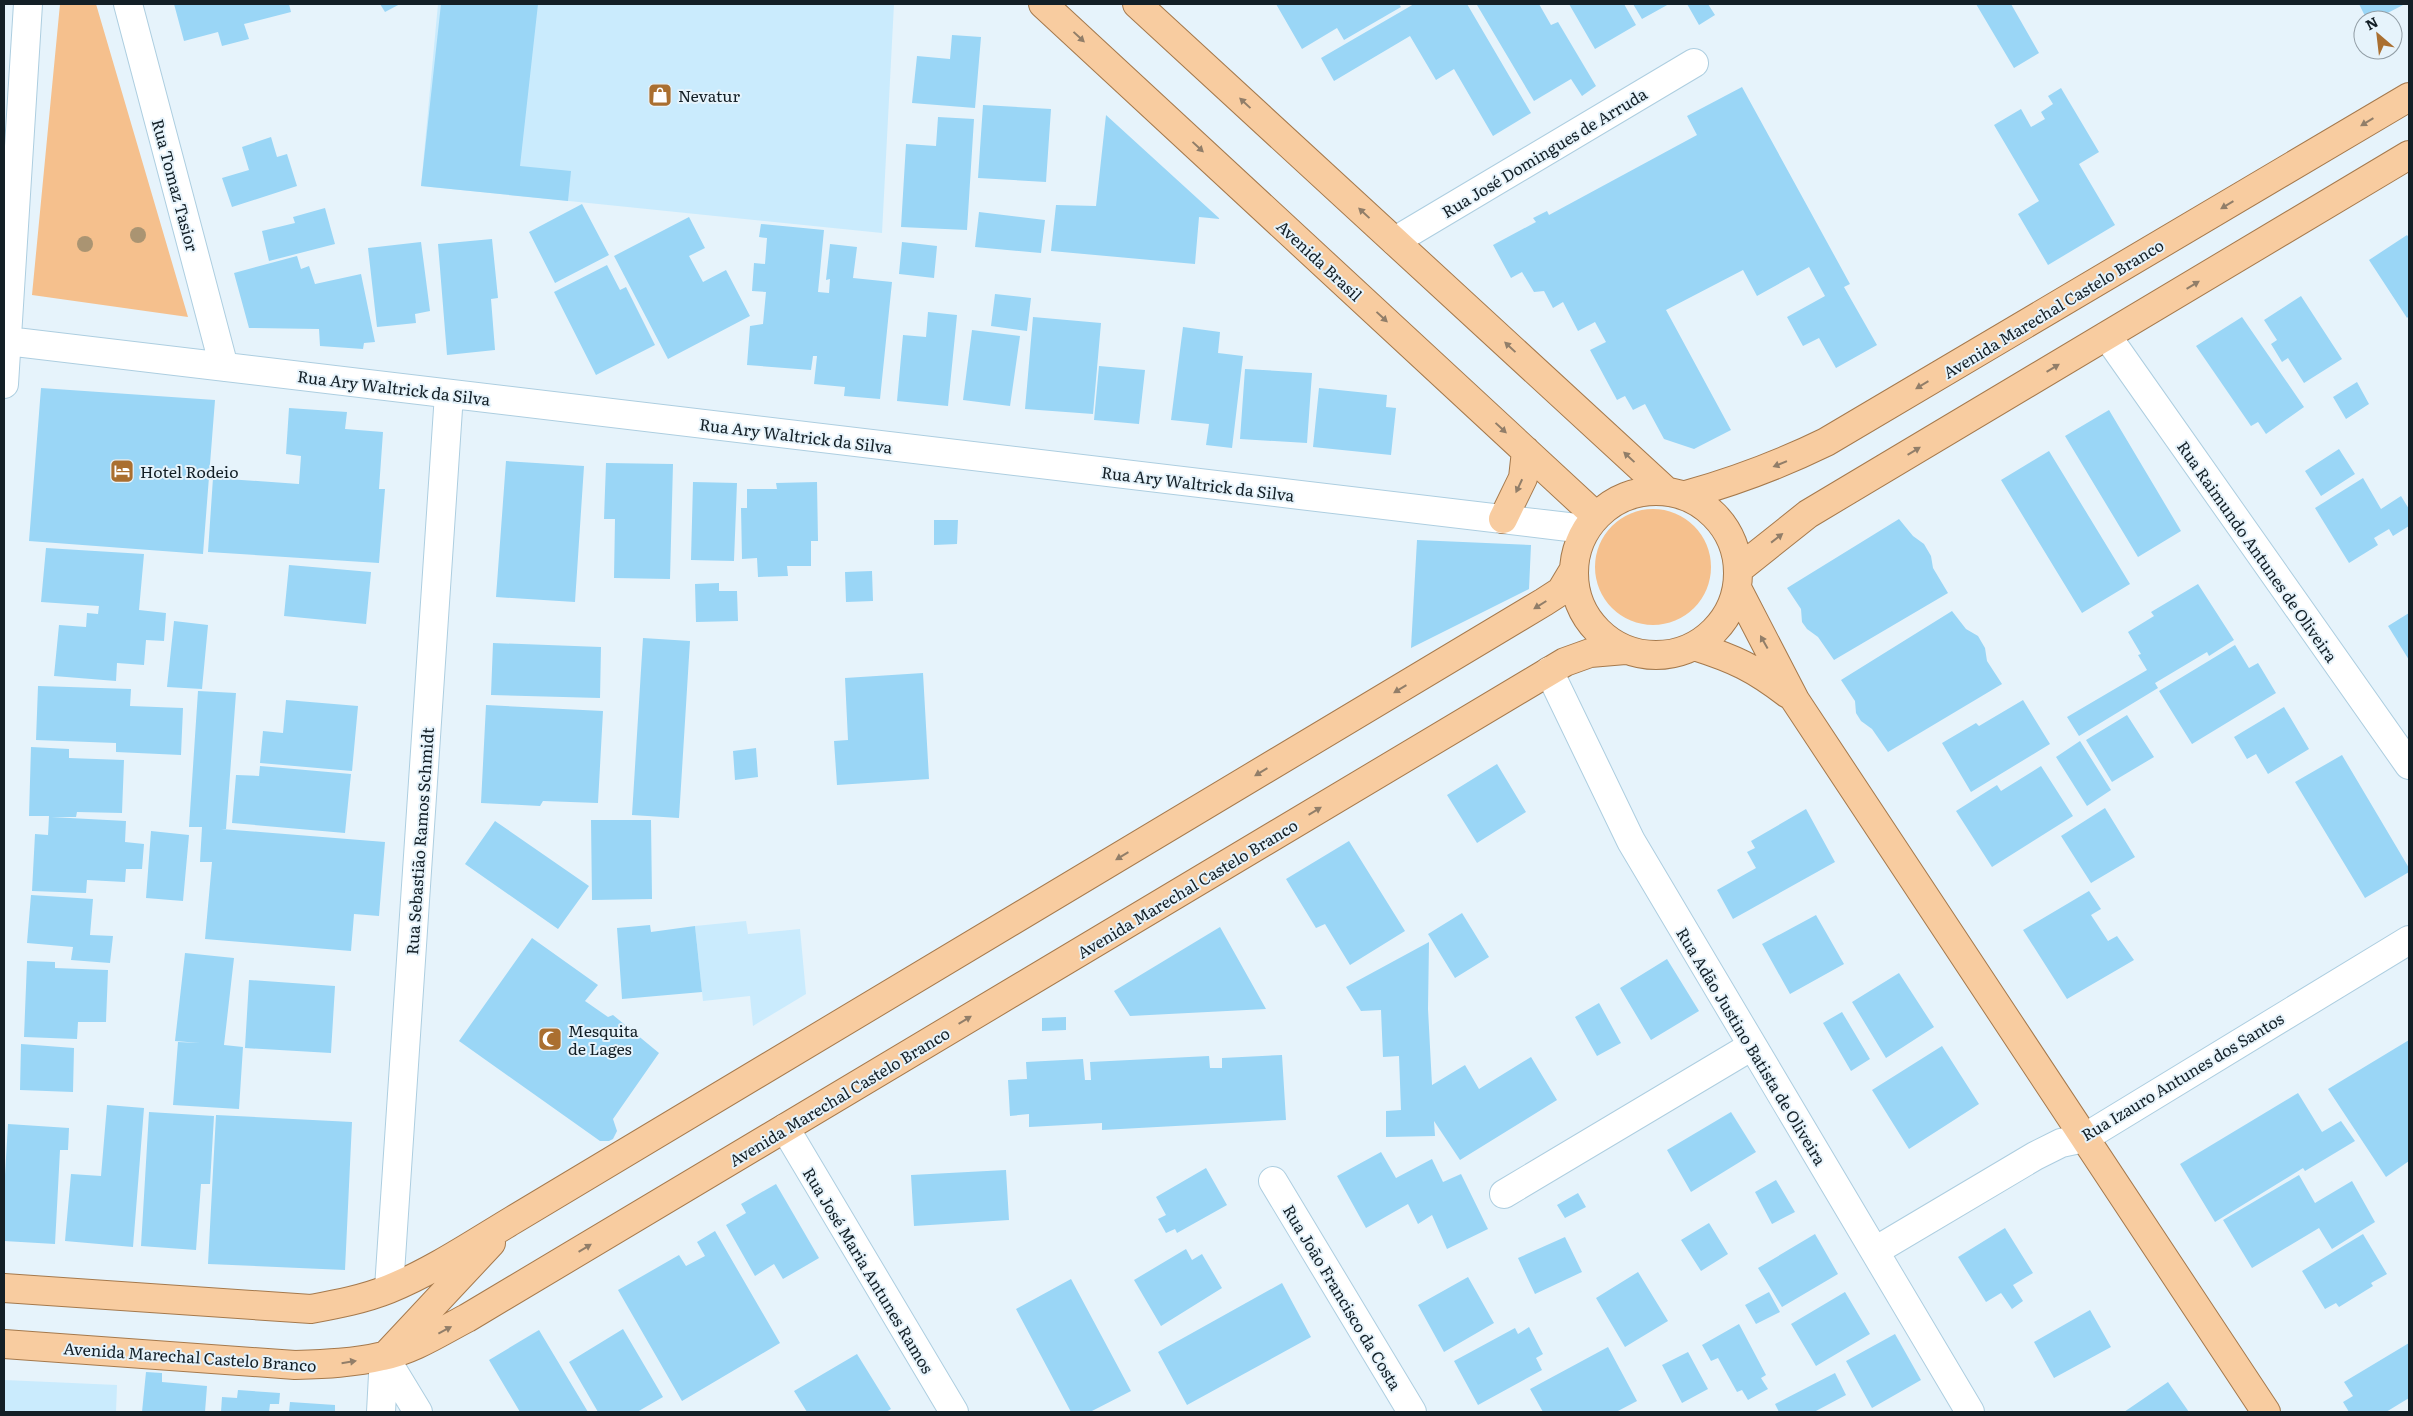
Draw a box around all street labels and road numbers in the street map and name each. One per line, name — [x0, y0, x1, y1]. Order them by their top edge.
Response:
street label: Rua José Domingues de Arruda — [1437, 81, 1652, 223]
street label: Rua Tomaz Tasior — [147, 116, 205, 254]
street label: Avenida Brasil — [1272, 214, 1368, 306]
street label: Avenida Marechal Castelo Branco — [1938, 232, 2168, 384]
street label: Rua Ary Waltrick da Silva — [296, 363, 492, 411]
street label: Rua Ary Waltrick da Silva — [698, 411, 894, 459]
street label: Rua Raimundo Antunes de Oliveira — [2172, 435, 2344, 667]
street label: Rua Ary Waltrick da Silva — [1100, 459, 1296, 507]
street label: Rua Sebastião Ramos Schmidt — [399, 726, 439, 956]
street label: Avenida Marechal Castelo Branco — [1072, 812, 1302, 964]
street label: Rua Adão Justino Batista de Oliveira — [1671, 922, 1833, 1170]
street label: Rua Izauro Antunes dos Santos — [2076, 1006, 2288, 1146]
street label: Avenida Marechal Castelo Branco — [724, 1020, 954, 1172]
street label: Rua José Maria Antunes Ramos — [798, 1162, 940, 1378]
street label: Rua João Francisco da Costa — [1278, 1200, 1408, 1395]
street label: Avenida Marechal Castelo Branco — [63, 1335, 317, 1377]

